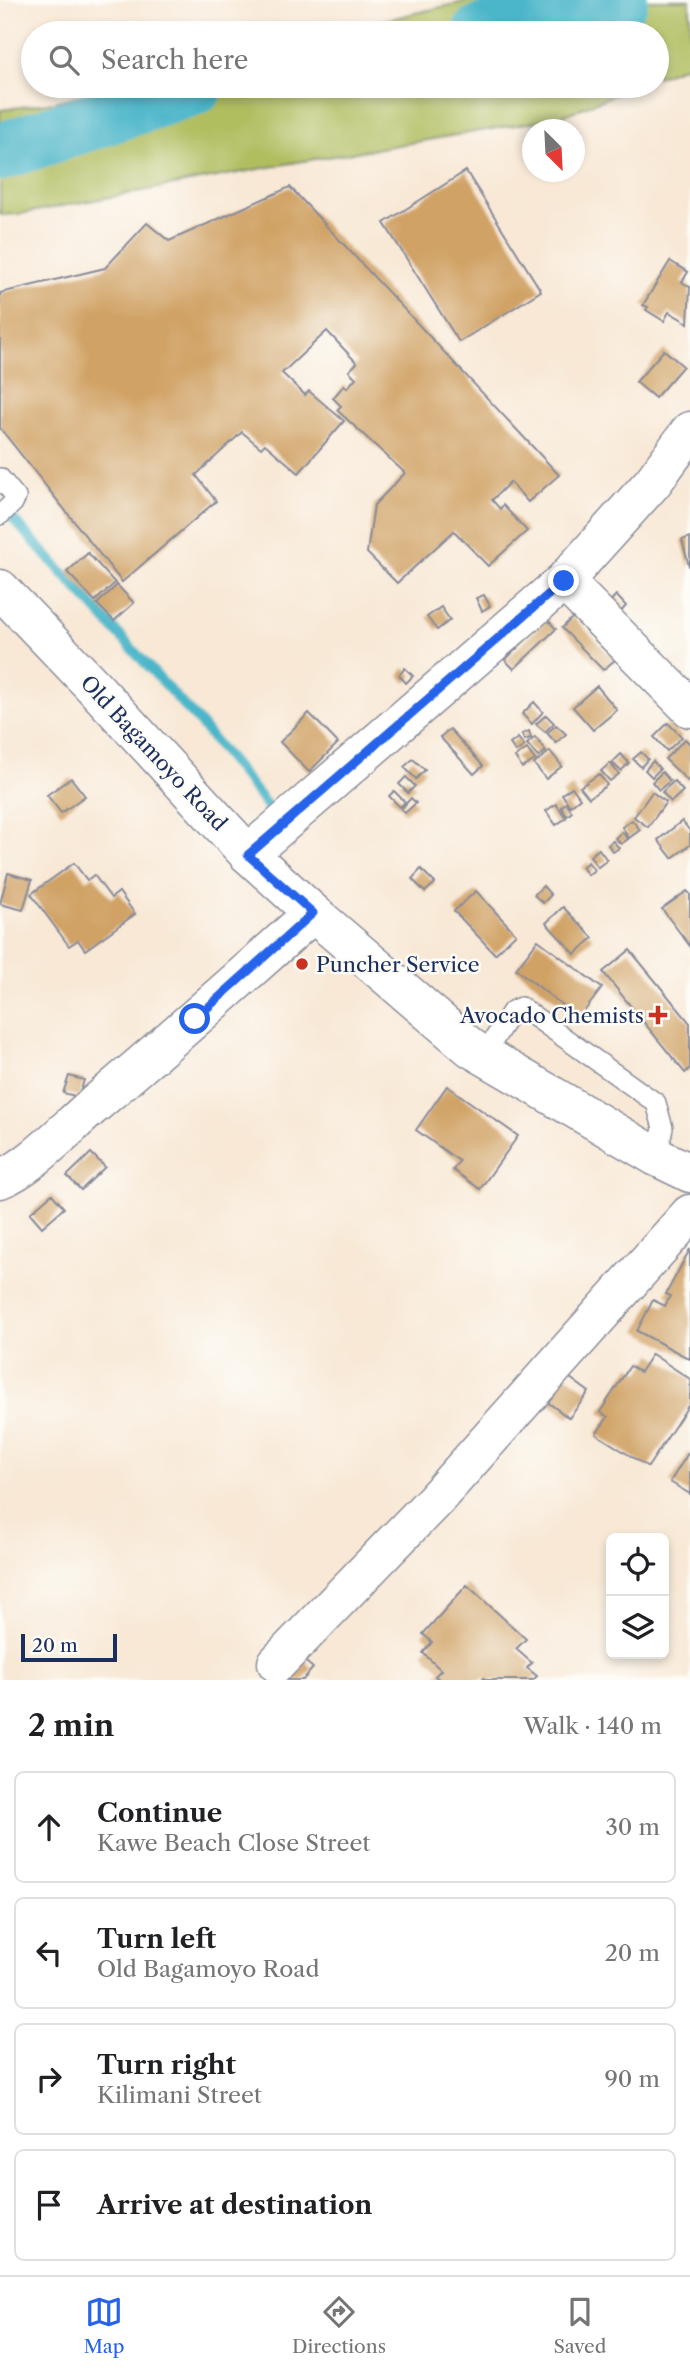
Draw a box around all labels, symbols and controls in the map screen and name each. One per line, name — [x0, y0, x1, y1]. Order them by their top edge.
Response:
search box — [21, 21, 669, 98]
icon: search — [45, 41, 83, 79]
text: Search here — [101, 44, 248, 76]
north arrow — [522, 119, 585, 182]
route end — [548, 565, 579, 596]
street label: Old Bagamoyo Road — [76, 670, 233, 836]
place label: Puncher Service — [316, 952, 480, 977]
marker: Puncher Service — [294, 956, 310, 972]
route start — [179, 1003, 210, 1034]
place label: Avocado Chemists — [459, 1003, 644, 1028]
marker: Avocado Chemists — [650, 1007, 666, 1023]
map controls — [606, 1533, 669, 1659]
button: locate — [606, 1533, 669, 1596]
button: layers — [606, 1596, 669, 1659]
scale bar — [21, 1631, 117, 1663]
text: 20 m — [32, 1634, 78, 1657]
text: 2 min — [28, 1707, 114, 1744]
text: Walk · 140 m — [523, 1712, 662, 1740]
text: Continue — [97, 1797, 222, 1829]
icon: ahead — [30, 1808, 68, 1846]
text: 30 m — [605, 1813, 660, 1841]
text: Kawe Beach Close Street — [97, 1829, 370, 1857]
text: Turn left — [97, 1923, 216, 1955]
icon: left — [30, 1934, 68, 1972]
text: 20 m — [605, 1939, 660, 1967]
text: Old Bagamoyo Road — [97, 1955, 319, 1983]
text: Turn right — [97, 2049, 236, 2081]
icon: right — [30, 2060, 68, 2098]
text: 90 m — [604, 2065, 660, 2093]
text: Kilimani Street — [97, 2081, 262, 2109]
icon: arrive — [30, 2186, 68, 2224]
text: Arrive at destination — [97, 2189, 372, 2221]
tab: Map — [84, 2293, 125, 2358]
tab: Directions — [292, 2293, 386, 2358]
tab: Saved — [553, 2293, 606, 2358]

